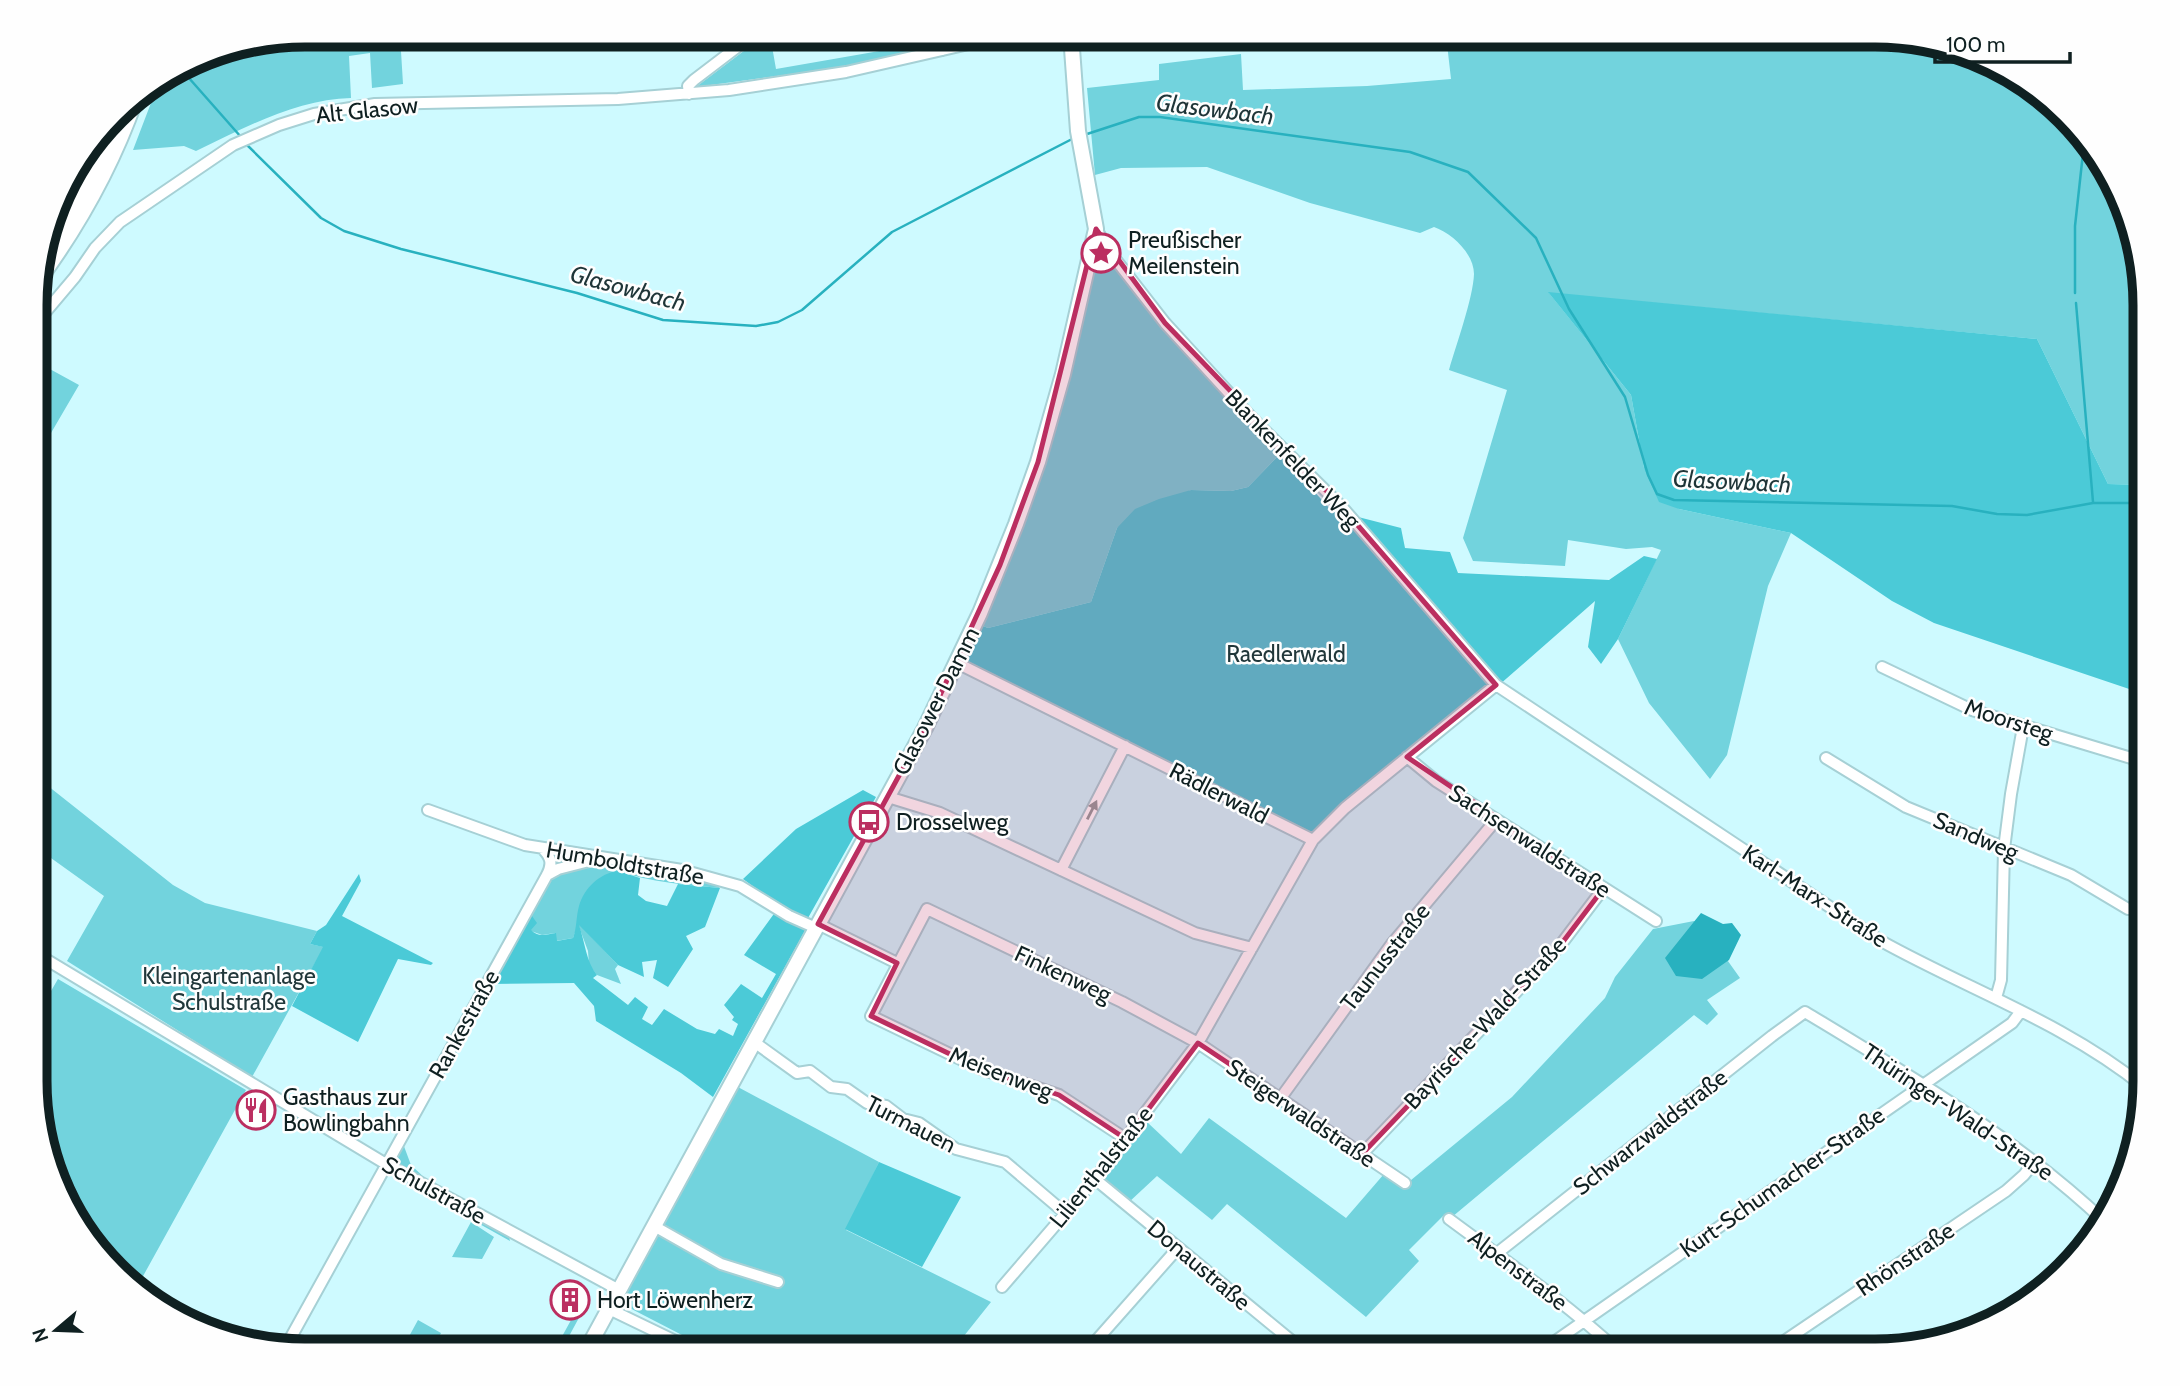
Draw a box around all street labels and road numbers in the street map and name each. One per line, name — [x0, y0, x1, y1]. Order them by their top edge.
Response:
street label: Alt Glasow — [314, 91, 420, 129]
street label: Blankenfelder Weg — [1219, 384, 1367, 535]
street label: Glasower Damm — [887, 622, 985, 780]
street label: Moorsteg — [1961, 693, 2057, 748]
street label: Rädlerwald — [1165, 756, 1273, 830]
street label: Sachsenwaldstraße — [1444, 778, 1616, 904]
street label: Sandweg — [1929, 806, 2023, 867]
street label: Humboldtstraße — [544, 835, 706, 891]
street label: Karl-Marx-Straße — [1737, 839, 1893, 953]
street label: Taunusstraße — [1334, 897, 1436, 1016]
street label: Bayrische-Wald-Straße — [1398, 931, 1572, 1115]
street label: Finkenweg — [1010, 939, 1116, 1009]
street label: Rankestraße — [423, 965, 505, 1083]
street label: Thüringer-Wald-Straße — [1857, 1038, 2059, 1187]
street label: Meisenweg — [945, 1040, 1057, 1106]
street label: Steigerwaldstraße — [1221, 1053, 1381, 1173]
street label: Schwarzwaldstraße — [1567, 1063, 1733, 1201]
street label: Turmauen — [861, 1089, 961, 1159]
street label: Lilienthalstraße — [1043, 1100, 1159, 1233]
street label: Kurt-Schumacher-Straße — [1674, 1101, 1890, 1263]
street label: Schulstraße — [377, 1150, 491, 1230]
street label: Donaustraße — [1142, 1214, 1256, 1316]
street label: Rhönstraße — [1851, 1216, 1959, 1302]
street label: Alpenstraße — [1463, 1224, 1573, 1317]

